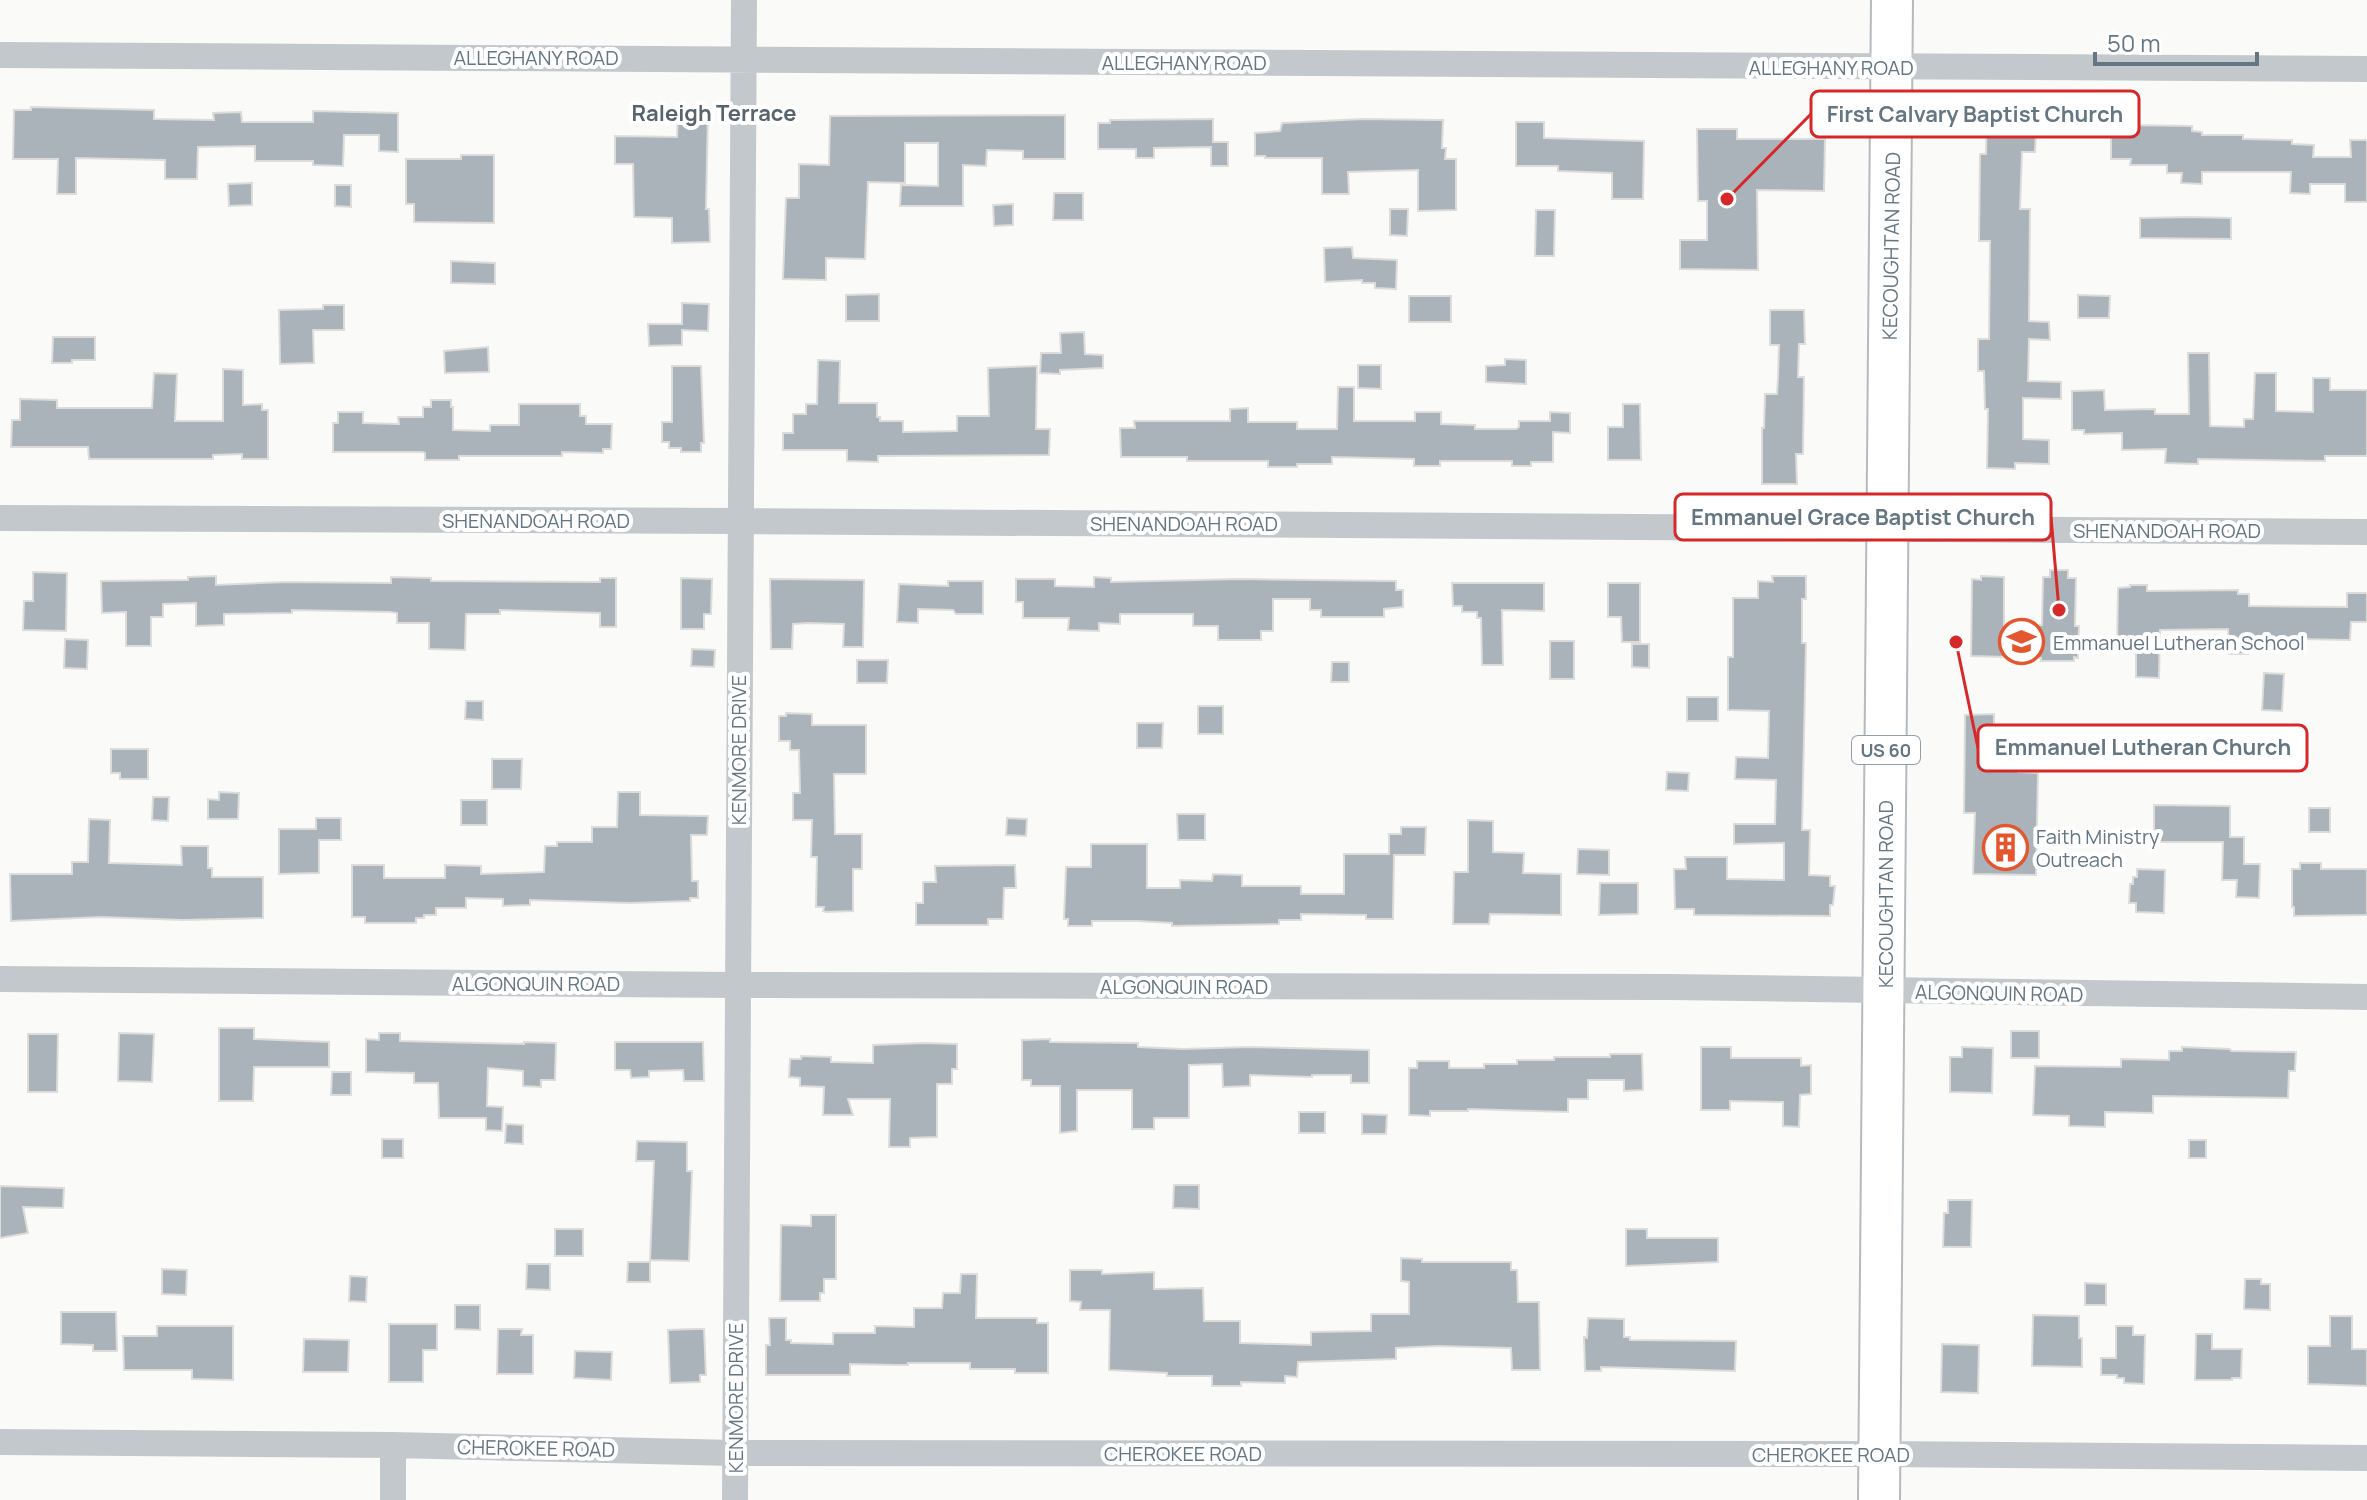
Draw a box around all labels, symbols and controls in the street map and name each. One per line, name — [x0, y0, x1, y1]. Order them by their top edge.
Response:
scale bar — [2095, 16, 2257, 66]
text: 50 m — [2107, 26, 2161, 59]
street label: ALLEGHANY ROAD — [453, 44, 619, 71]
street label: ALLEGHANY ROAD — [1101, 49, 1267, 76]
street label: ALLEGHANY ROAD — [1748, 54, 1914, 81]
callout: First Calvary Baptist Church — [1811, 91, 2139, 137]
district label: Raleigh Terrace — [632, 98, 796, 128]
text: First Calvary Baptist Church — [1827, 99, 2123, 129]
street label: KECOUGHTAN ROAD — [1876, 152, 1906, 340]
callout: Emmanuel Grace Baptist Church — [1675, 494, 2051, 540]
text: Emmanuel Grace Baptist Church — [1691, 502, 2035, 532]
street label: SHENANDOAH ROAD — [442, 507, 630, 534]
street label: SHENANDOAH ROAD — [1090, 510, 1278, 537]
street label: SHENANDOAH ROAD — [2073, 517, 2261, 544]
school or university icon: Emmanuel Lutheran School — [1998, 618, 2046, 666]
place label: Emmanuel Lutheran School — [2053, 629, 2305, 656]
street label: KENMORE DRIVE — [725, 675, 752, 825]
callout: Emmanuel Lutheran Church — [1978, 725, 2307, 771]
text: Emmanuel Lutheran Church — [1995, 732, 2291, 762]
road number: US 60 — [1852, 736, 1920, 764]
street label: KECOUGHTAN ROAD — [1872, 800, 1899, 988]
building icon: Faith Ministry Outreach — [1981, 823, 2029, 871]
place label: Faith Ministry Outreach — [2036, 823, 2160, 873]
street label: ALGONQUIN ROAD — [452, 970, 620, 997]
street label: ALGONQUIN ROAD — [1100, 973, 1268, 1000]
street label: ALGONQUIN ROAD — [1915, 978, 2083, 1008]
street label: KENMORE DRIVE — [722, 1323, 749, 1473]
street label: CHEROKEE ROAD — [457, 1433, 615, 1463]
street label: CHEROKEE ROAD — [1104, 1440, 1262, 1467]
street label: CHEROKEE ROAD — [1752, 1441, 1910, 1468]

